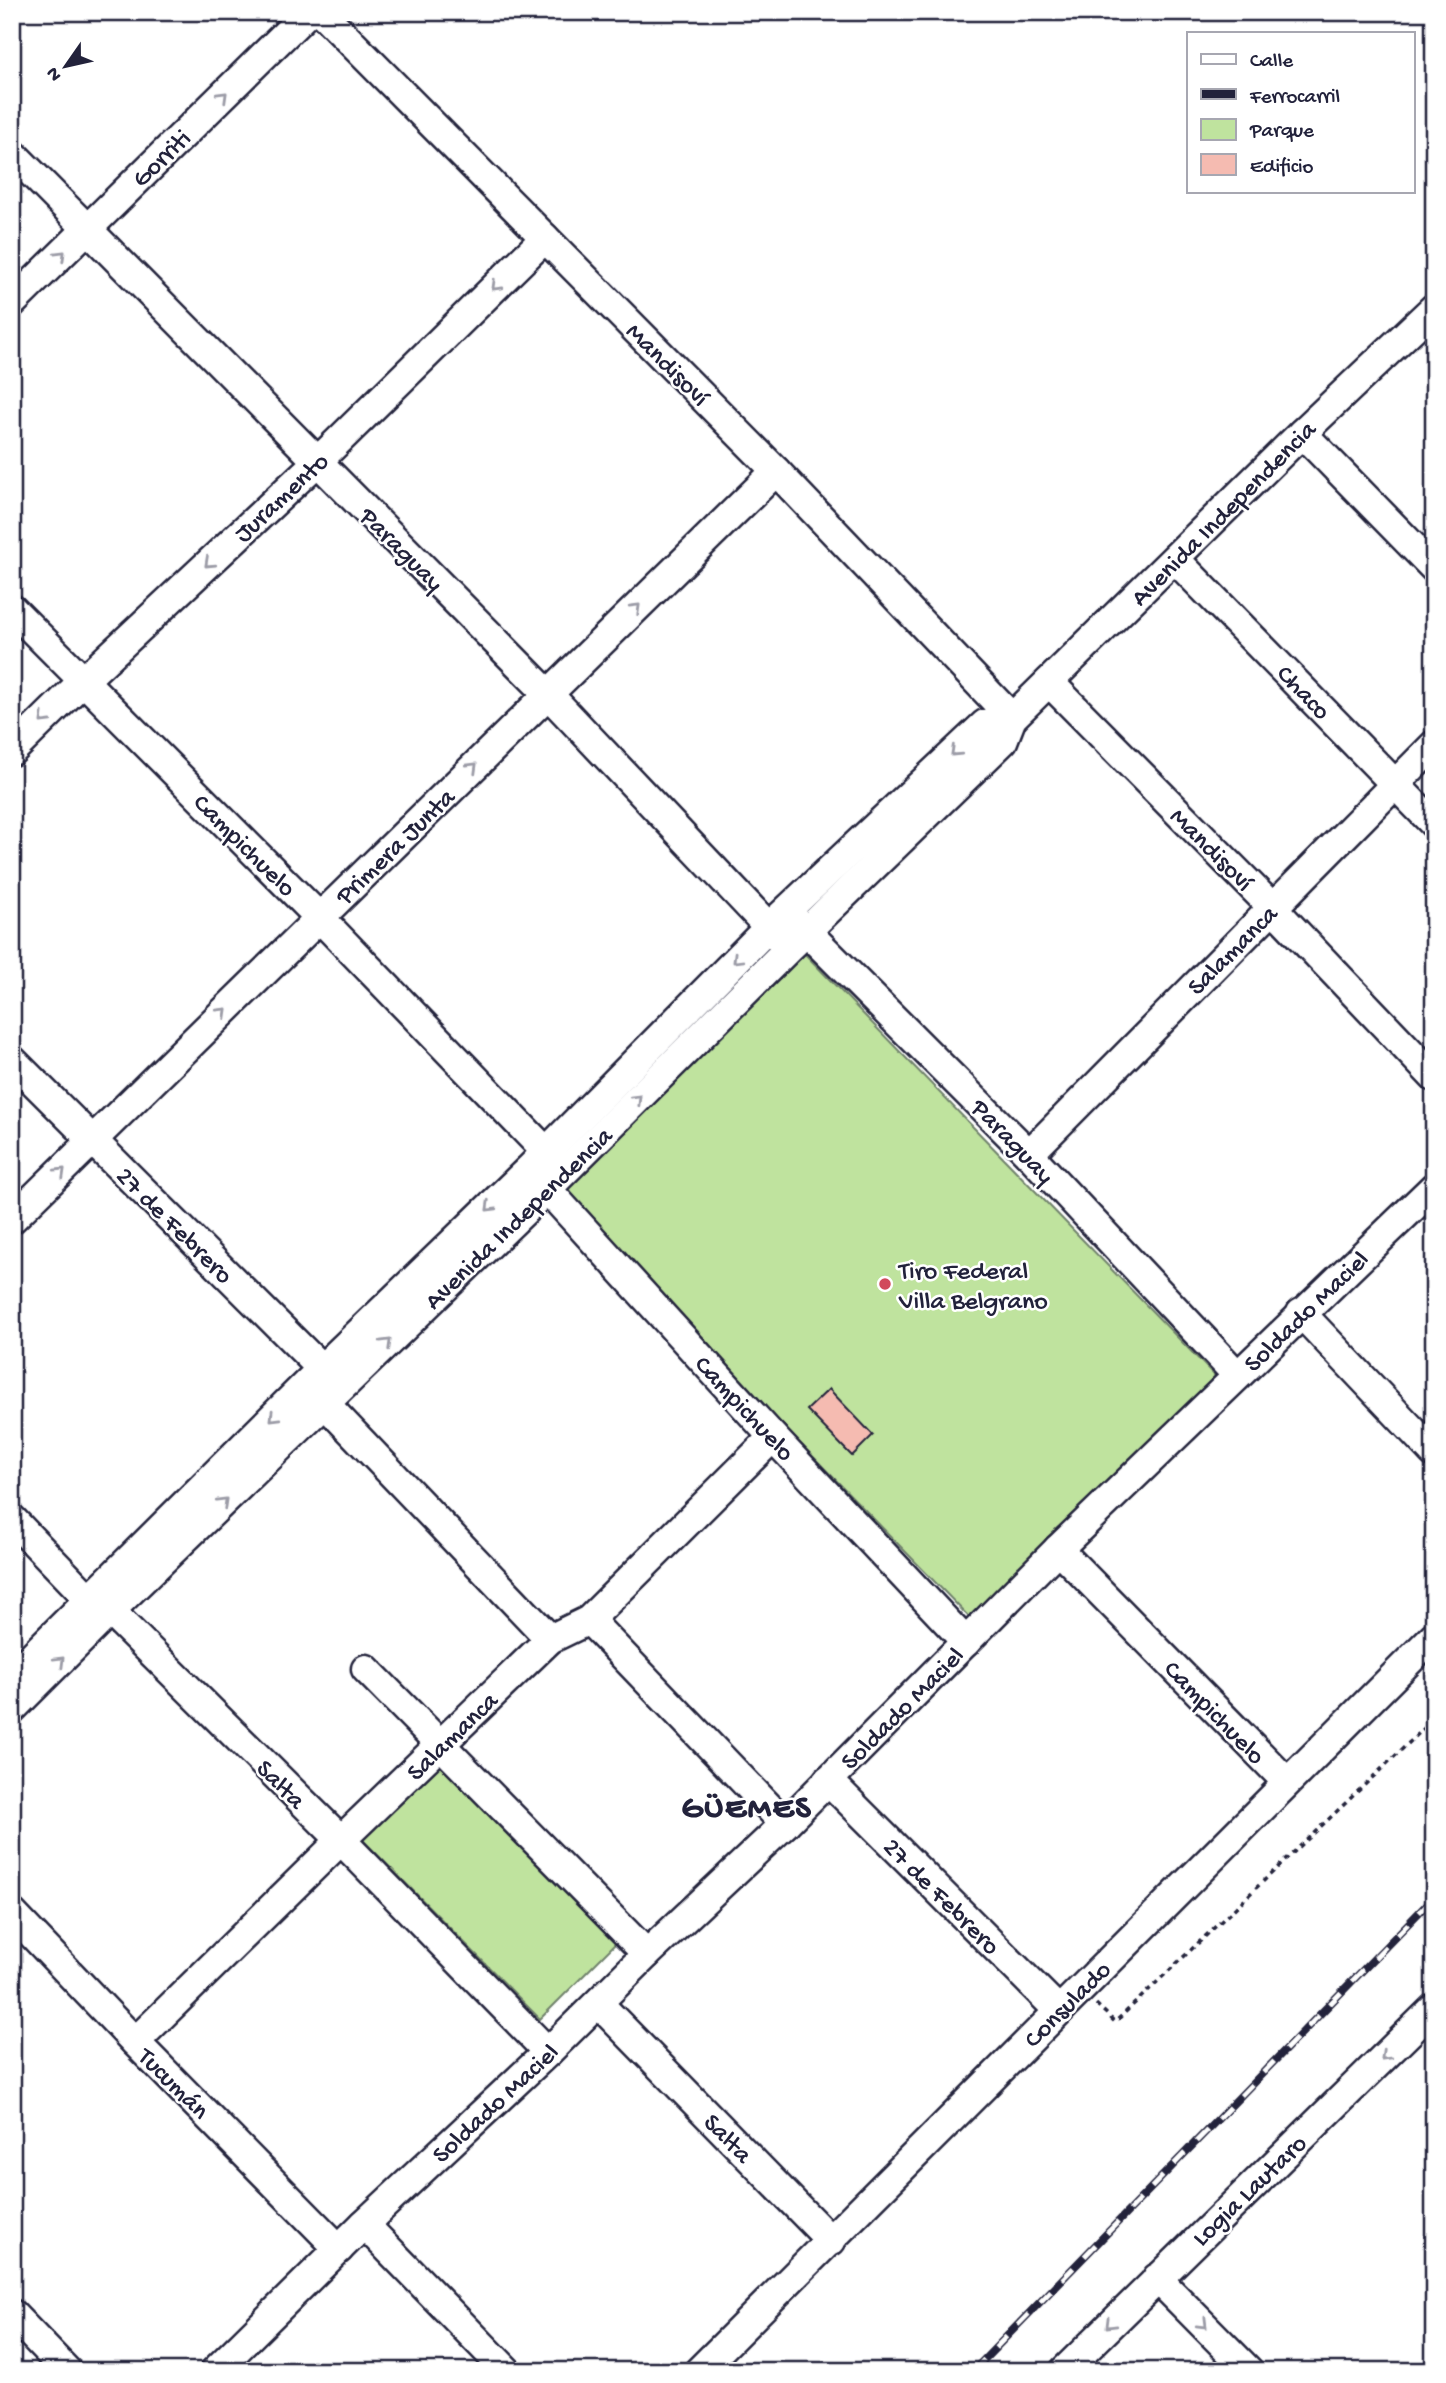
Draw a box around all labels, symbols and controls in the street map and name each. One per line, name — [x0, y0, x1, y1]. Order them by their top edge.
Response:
north arrow — [32, 32, 102, 102]
legend — [1187, 32, 1414, 192]
text: Calle — [1250, 50, 1294, 75]
text: N — [42, 62, 68, 85]
text: Ferrocarril — [1249, 86, 1340, 111]
one-way arrow — [215, 91, 228, 104]
text: Parque — [1249, 120, 1315, 145]
street label: Gorriti — [127, 125, 199, 196]
text: Edificio — [1250, 156, 1314, 181]
one-way arrow — [53, 251, 65, 263]
one-way arrow — [492, 278, 505, 291]
street label: Mandisoví — [617, 318, 715, 416]
street label: Avenida Independencia — [1126, 415, 1326, 614]
street label: Juramento — [229, 448, 337, 551]
street label: Paraguay — [350, 502, 449, 600]
one-way arrow — [204, 555, 217, 567]
one-way arrow — [627, 603, 640, 616]
street label: Chaco — [1268, 660, 1335, 728]
one-way arrow — [39, 711, 52, 724]
one-way arrow — [950, 744, 963, 756]
one-way arrow — [465, 763, 478, 776]
street label: Primera Junta — [330, 782, 464, 914]
street label: Campichuelo — [185, 789, 301, 905]
street label: Mandisoví — [1161, 803, 1259, 901]
street label: Salamanca — [1183, 899, 1287, 1004]
one-way arrow — [732, 951, 745, 964]
one-way arrow — [215, 1008, 228, 1021]
street label: Paraguay — [962, 1093, 1059, 1192]
one-way arrow — [629, 1095, 642, 1108]
street label: Avenida Independencia — [420, 1121, 622, 1318]
street label: 27 de Febrero — [108, 1162, 238, 1292]
one-way arrow — [53, 1167, 66, 1180]
one-way arrow — [486, 1199, 498, 1211]
street label: Soldado Maciel — [1239, 1246, 1377, 1381]
place label: Tiro Federal Villa Belgrano — [897, 1258, 1048, 1319]
marker: Tiro Federal Villa Belgrano — [877, 1276, 893, 1292]
one-way arrow — [378, 1339, 391, 1352]
street label: Campichuelo — [686, 1351, 799, 1469]
one-way arrow — [269, 1408, 282, 1421]
one-way arrow — [215, 1497, 228, 1510]
street label: Soldado Maciel — [836, 1642, 972, 1778]
one-way arrow — [52, 1656, 65, 1669]
street label: Campichuelo — [1155, 1656, 1270, 1773]
street label: Salamanca — [402, 1686, 507, 1789]
street label: Salta — [248, 1755, 311, 1818]
district label: GÜEMES — [681, 1791, 813, 1829]
street label: 27 de Febrero — [875, 1833, 1005, 1963]
street label: Consulado — [1019, 1956, 1119, 2056]
street label: Soldado Maciel — [427, 2039, 567, 2172]
street label: Tucumán — [128, 2042, 215, 2128]
one-way arrow — [1381, 2048, 1393, 2060]
street label: Salta — [695, 2109, 758, 2173]
street label: Logia Lautaro — [1187, 2130, 1315, 2255]
one-way arrow — [1106, 2316, 1119, 2329]
one-way arrow — [1195, 2316, 1208, 2329]

